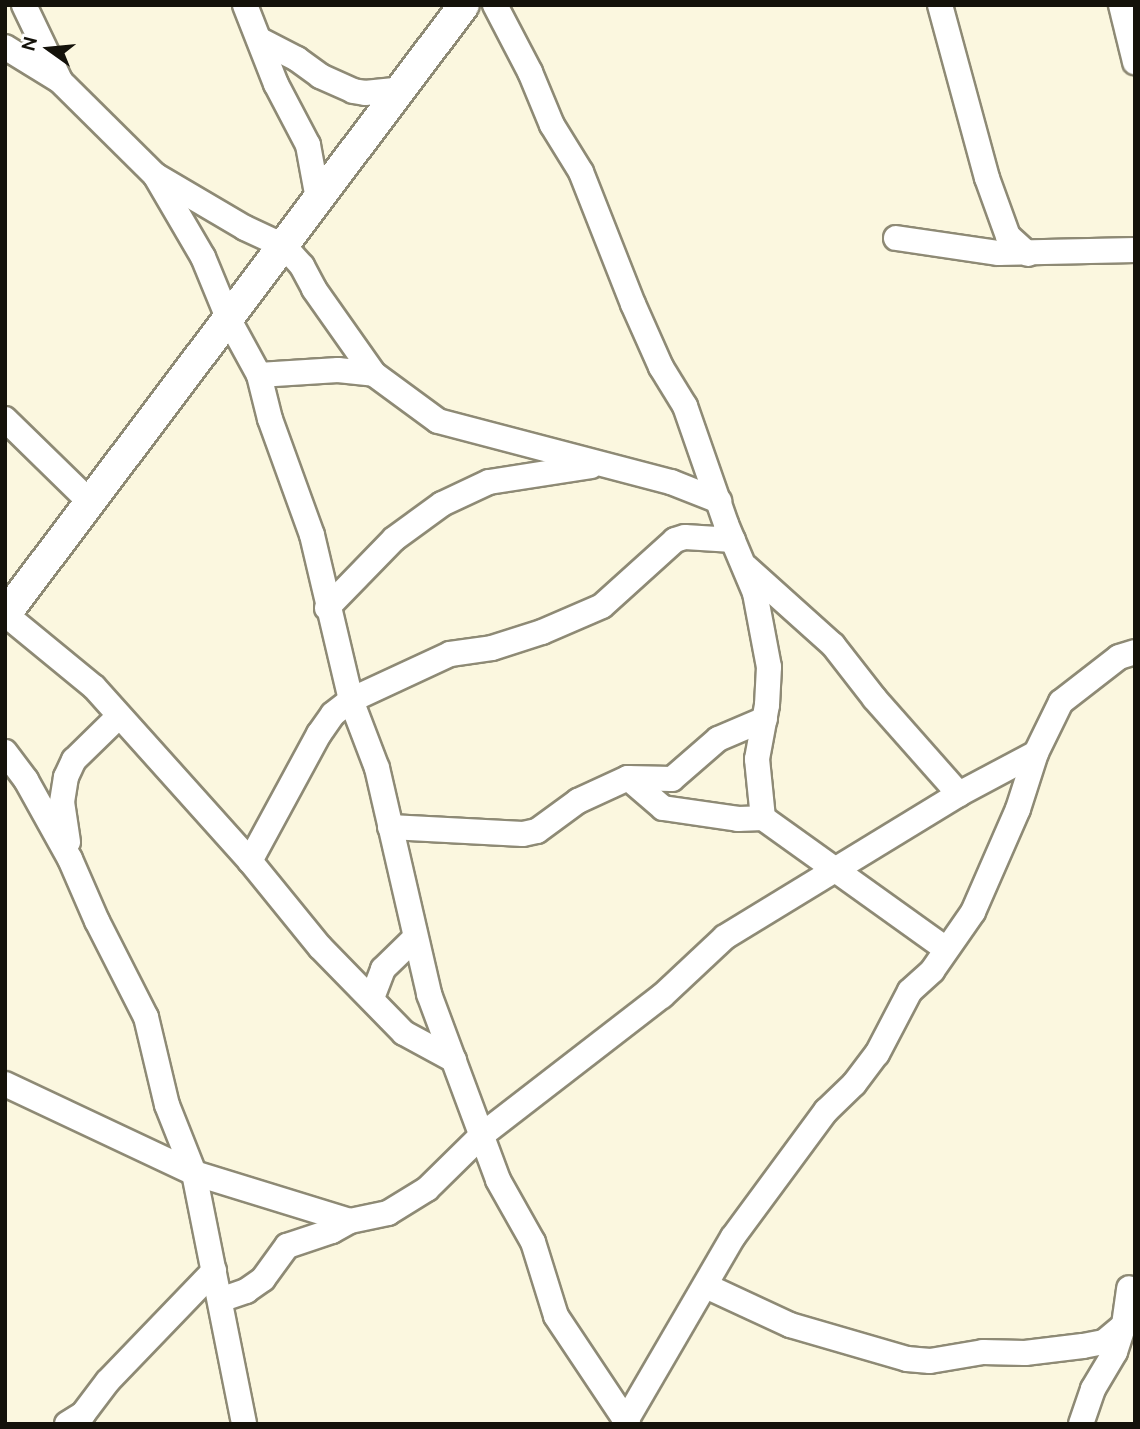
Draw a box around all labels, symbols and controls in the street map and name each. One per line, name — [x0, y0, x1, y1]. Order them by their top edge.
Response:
north arrow — [14, 14, 84, 84]
text: N — [16, 34, 41, 53]

